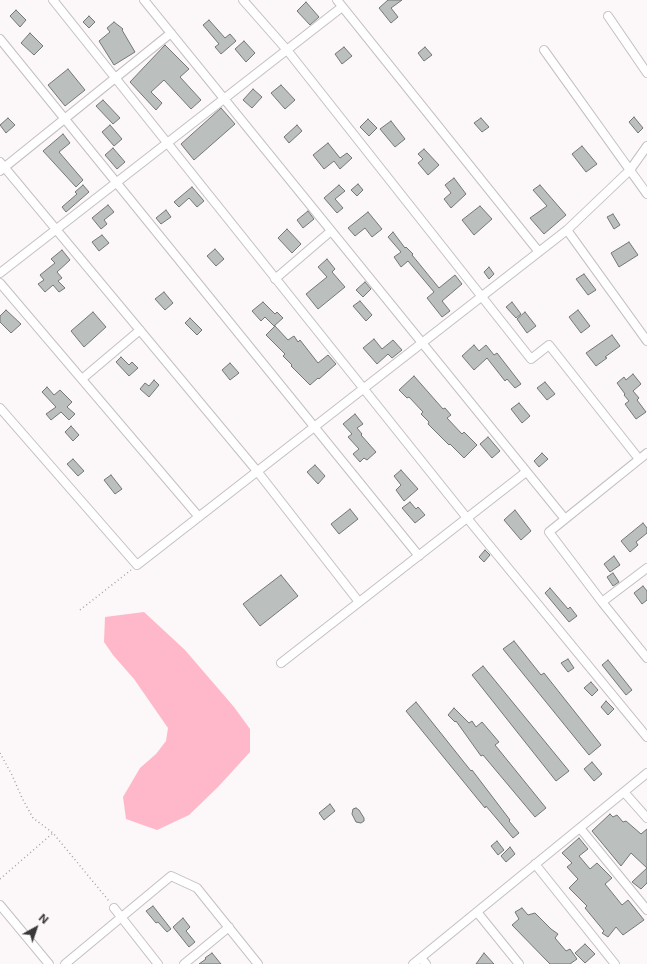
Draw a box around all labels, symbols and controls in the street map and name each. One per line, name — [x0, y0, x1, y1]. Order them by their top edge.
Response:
north arrow — [16, 908, 56, 948]
text: N — [36, 911, 51, 927]

